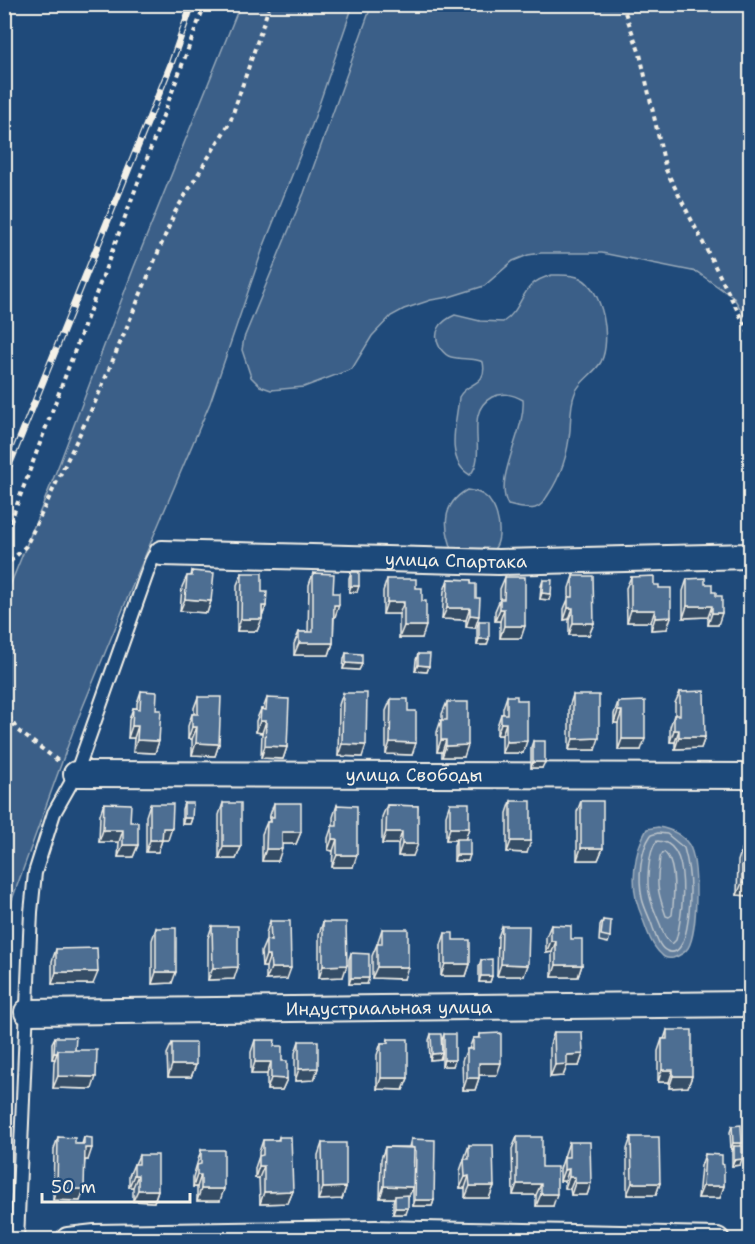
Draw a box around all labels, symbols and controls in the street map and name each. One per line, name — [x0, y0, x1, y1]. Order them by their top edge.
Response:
street label: улица Спартака — [384, 547, 527, 574]
street label: улица Свободы — [345, 763, 483, 787]
street label: Индустриальная улица — [286, 995, 492, 1021]
scale bar — [42, 1166, 190, 1204]
text: 50 m — [51, 1175, 96, 1199]

